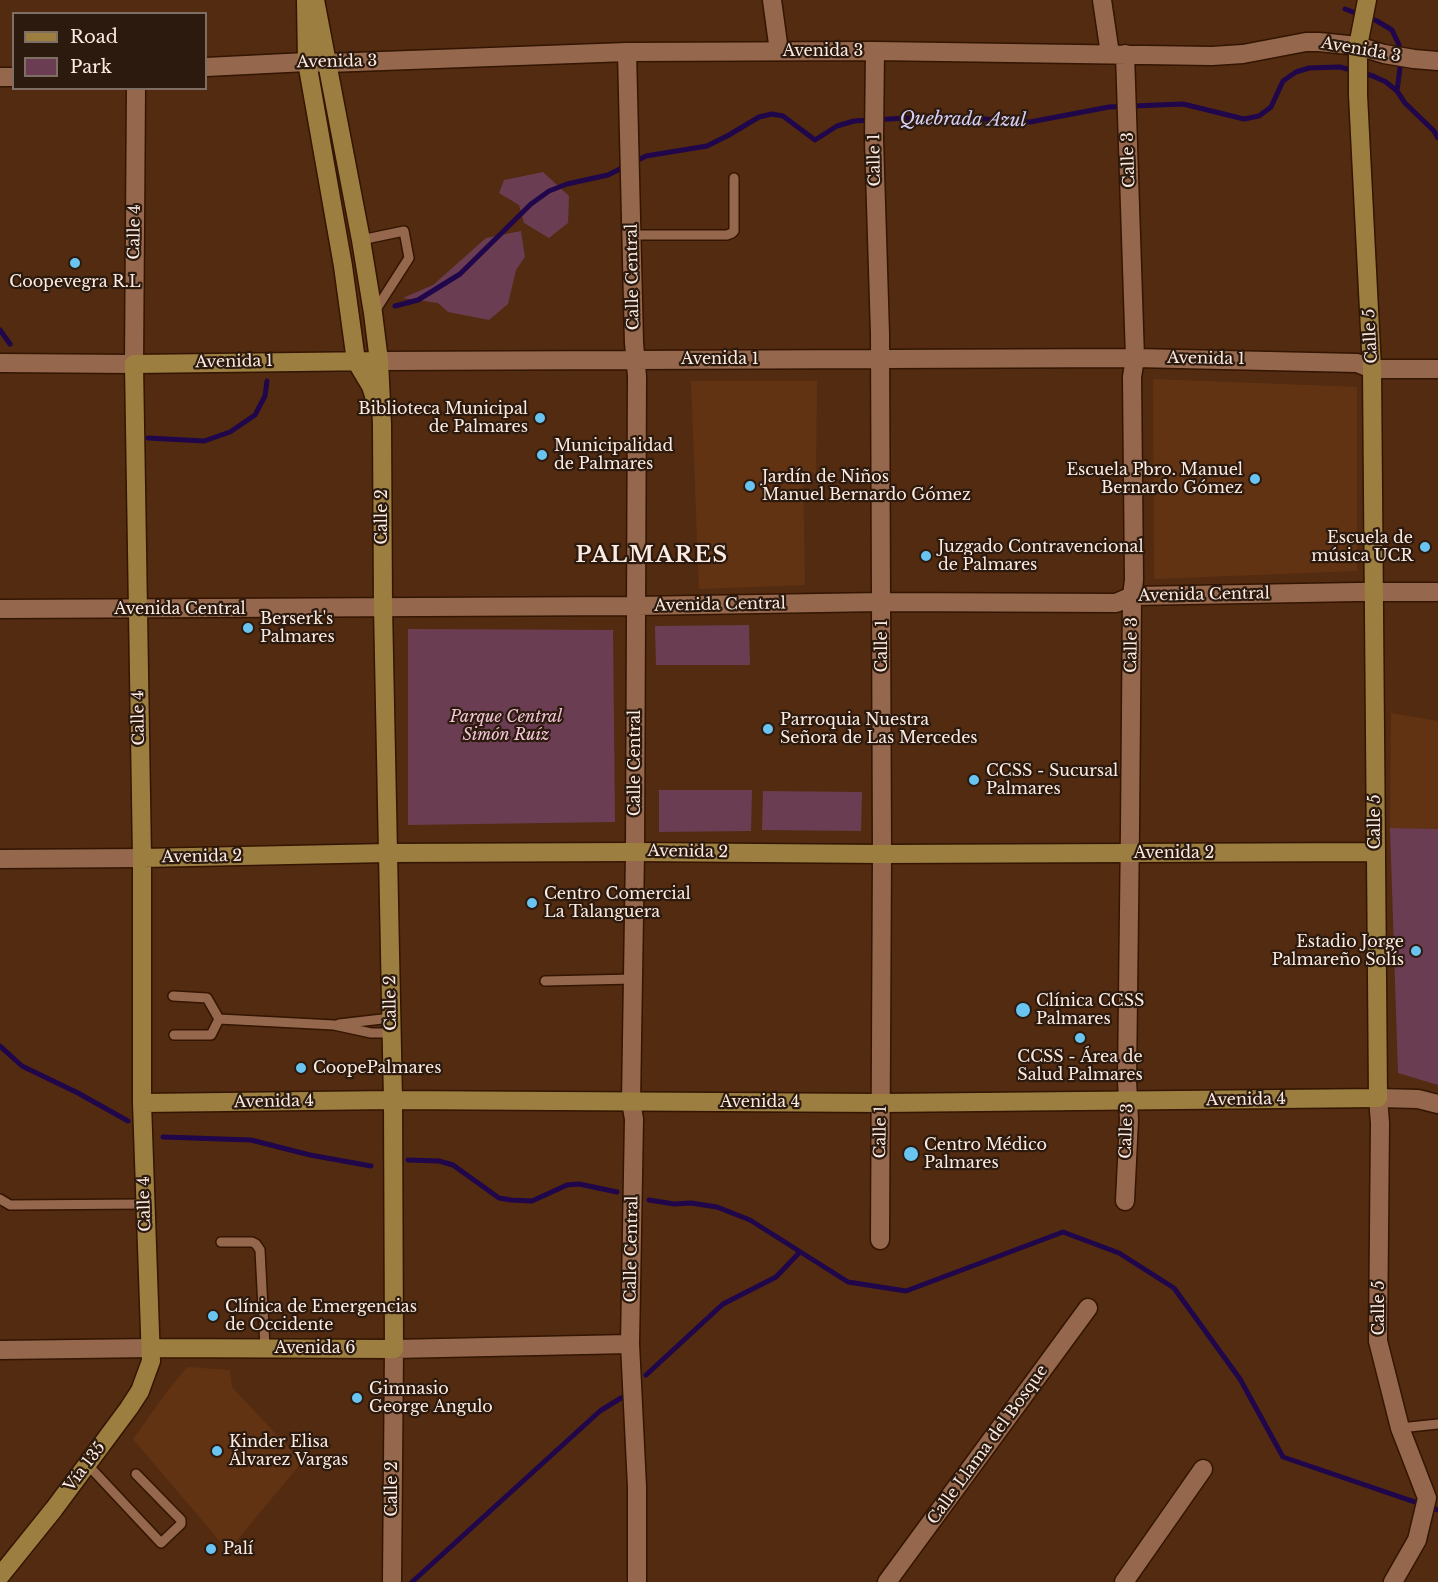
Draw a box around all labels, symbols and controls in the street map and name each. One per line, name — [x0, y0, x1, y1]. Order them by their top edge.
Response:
legend — [12, 12, 207, 90]
text: Road — [70, 26, 118, 48]
street label: Avenida 3 — [1320, 34, 1402, 66]
street label: Avenida 3 — [783, 41, 863, 61]
street label: Avenida 3 — [297, 52, 377, 72]
text: Park — [70, 56, 112, 78]
water label: Quebrada Azul — [900, 108, 1026, 132]
street label: Calle 3 — [1118, 132, 1140, 188]
street label: Calle 1 — [865, 133, 885, 187]
street label: Calle 4 — [125, 204, 145, 260]
street label: Calle Central — [622, 224, 644, 330]
marker: Coopevegra R.L — [68, 256, 82, 270]
place label: Coopevegra R.L — [9, 272, 141, 292]
street label: Calle 5 — [1360, 308, 1382, 364]
street label: Avenida 1 — [681, 349, 759, 369]
street label: Avenida 1 — [1167, 349, 1245, 369]
street label: Avenida 1 — [195, 352, 273, 372]
place label: Biblioteca Municipal de Palmares — [358, 399, 528, 437]
marker: Biblioteca Municipal de Palmares — [533, 411, 547, 425]
place label: Municipalidad de Palmares — [554, 436, 673, 474]
marker: Municipalidad de Palmares — [535, 448, 549, 462]
place label: Escuela Pbro. Manuel Bernardo Gómez — [1066, 460, 1243, 498]
place label: Jardín de Niños Manuel Bernardo Gómez — [762, 467, 971, 505]
marker: Escuela Pbro. Manuel Bernardo Gómez — [1248, 472, 1262, 486]
marker: Jardín de Niños Manuel Bernardo Gómez — [743, 479, 757, 493]
street label: Calle 2 — [372, 489, 392, 545]
place label: Escuela de música UCR — [1311, 528, 1413, 566]
place label: Juzgado Contravencional de Palmares — [938, 537, 1144, 575]
marker: Escuela de música UCR — [1418, 540, 1432, 554]
district label: PALMARES — [575, 543, 729, 569]
marker: Juzgado Contravencional de Palmares — [919, 549, 933, 563]
street label: Avenida Central — [1138, 584, 1270, 606]
street label: Avenida Central — [654, 594, 786, 616]
street label: Avenida Central — [114, 599, 246, 619]
place label: Berserk's Palmares — [260, 609, 335, 647]
street label: Calle 3 — [1122, 617, 1142, 673]
street label: Calle 1 — [872, 620, 892, 672]
marker: Berserk's Palmares — [241, 621, 255, 635]
street label: Calle 4 — [129, 690, 149, 746]
park label: Parque Central Simón Ruíz — [450, 707, 562, 745]
street label: Calle Central — [625, 710, 645, 816]
place label: Parroquia Nuestra Señora de Las Mercedes — [780, 710, 978, 748]
marker: Parroquia Nuestra Señora de Las Mercedes — [761, 722, 775, 736]
place label: CCSS - Sucursal Palmares — [986, 761, 1118, 799]
marker: CCSS - Sucursal Palmares — [967, 773, 981, 787]
street label: Calle 5 — [1365, 795, 1385, 849]
street label: Avenida 2 — [648, 842, 728, 862]
street label: Avenida 2 — [1134, 843, 1214, 863]
street label: Avenida 2 — [162, 847, 242, 867]
place label: Centro Comercial La Talanguera — [544, 884, 691, 922]
marker: Centro Comercial La Talanguera — [525, 896, 539, 910]
place label: Estadio Jorge Palmareño Solís — [1272, 932, 1404, 970]
marker: Estadio Jorge Palmareño Solís — [1409, 944, 1423, 958]
street label: Calle 2 — [381, 975, 401, 1031]
place label: Clínica CCSS Palmares — [1036, 991, 1144, 1029]
marker: Clínica CCSS Palmares — [1014, 1001, 1032, 1019]
marker: CCSS - Área de Salud Palmares — [1073, 1031, 1087, 1045]
place label: CCSS - Área de Salud Palmares — [1017, 1047, 1143, 1085]
place label: CoopePalmares — [313, 1058, 441, 1078]
marker: CoopePalmares — [294, 1061, 308, 1075]
street label: Avenida 4 — [1206, 1090, 1286, 1110]
street label: Avenida 4 — [234, 1092, 314, 1112]
street label: Avenida 4 — [720, 1092, 800, 1112]
street label: Calle 3 — [1116, 1103, 1138, 1159]
street label: Calle 1 — [871, 1105, 891, 1159]
place label: Centro Médico Palmares — [924, 1135, 1047, 1173]
marker: Centro Médico Palmares — [902, 1145, 920, 1163]
street label: Calle 4 — [134, 1176, 156, 1232]
street label: Calle Central — [621, 1196, 643, 1302]
street label: Calle 5 — [1369, 1281, 1389, 1335]
place label: Clínica de Emergencias de Occidente — [225, 1297, 417, 1335]
marker: Clínica de Emergencias de Occidente — [206, 1309, 220, 1323]
street label: Avenida 6 — [274, 1338, 356, 1358]
street label: Calle Llama del Bosque — [924, 1362, 1052, 1528]
place label: Gimnasio George Angulo — [369, 1379, 493, 1417]
marker: Gimnasio George Angulo — [350, 1391, 364, 1405]
place label: Kinder Elisa Álvarez Vargas — [229, 1432, 348, 1470]
street label: Vía 135 — [60, 1438, 110, 1496]
marker: Kinder Elisa Álvarez Vargas — [210, 1444, 224, 1458]
street label: Calle 2 — [382, 1461, 402, 1517]
place label: Palí — [223, 1539, 253, 1559]
marker: Palí — [204, 1542, 218, 1556]

